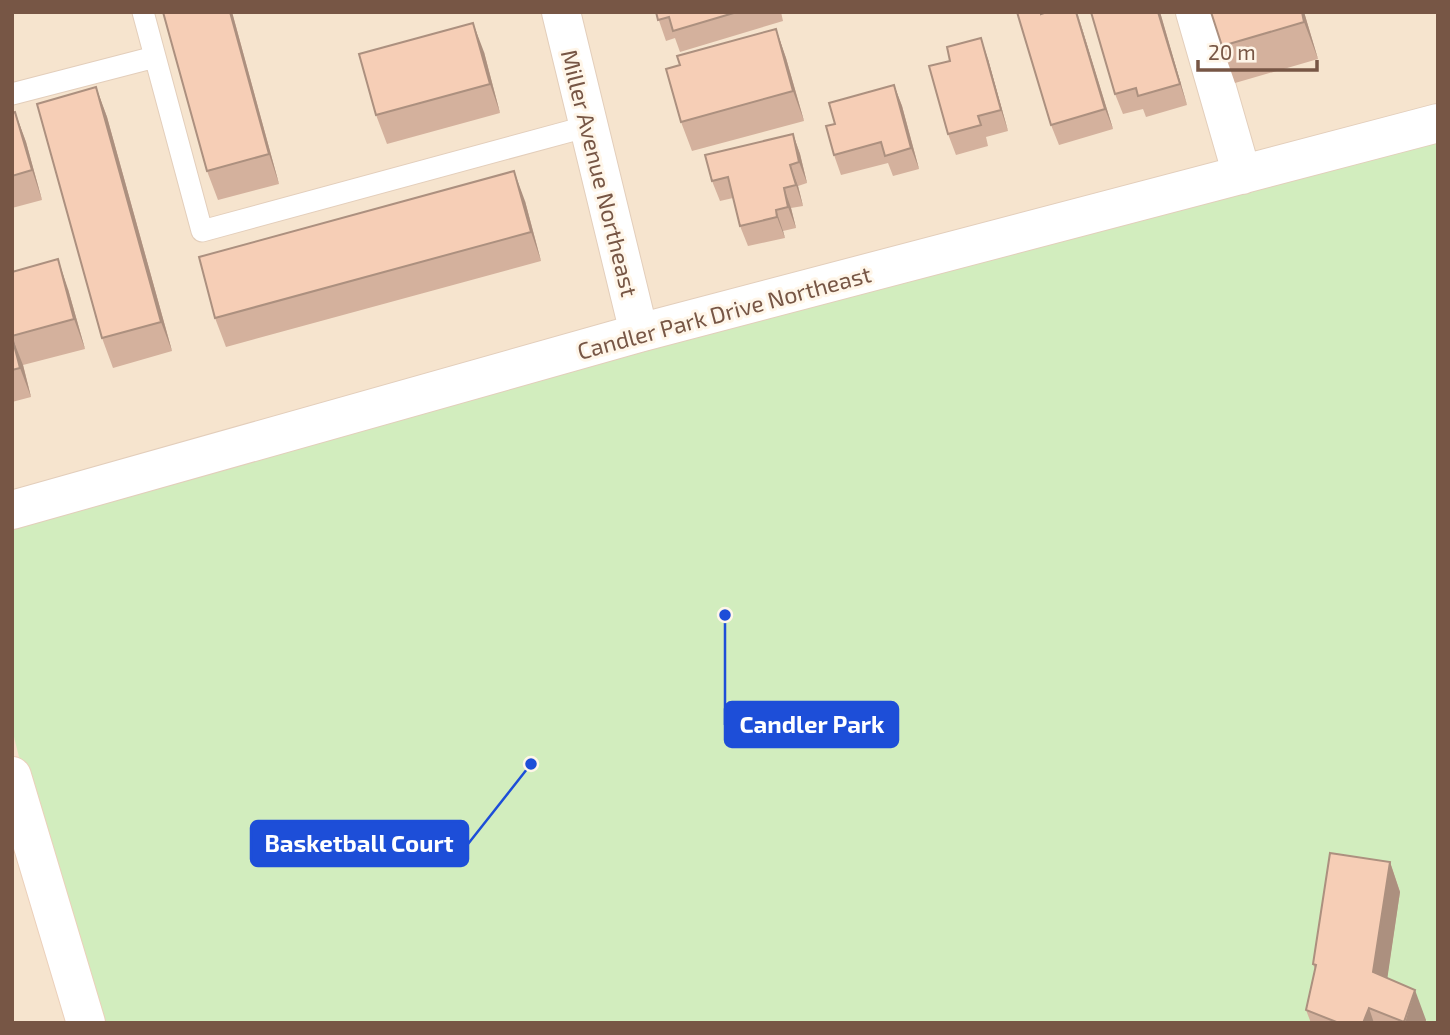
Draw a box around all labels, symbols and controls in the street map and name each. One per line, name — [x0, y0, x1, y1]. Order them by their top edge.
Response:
scale bar — [1198, 28, 1317, 72]
text: 20 m — [1208, 39, 1256, 64]
street label: Miller Avenue Northeast — [556, 47, 644, 300]
street label: Candler Park Drive Northeast — [574, 259, 874, 365]
callout: Candler Park — [725, 702, 898, 747]
text: Candler Park — [740, 709, 885, 738]
callout: Basketball Court — [251, 821, 468, 866]
text: Basketball Court — [264, 828, 454, 857]

